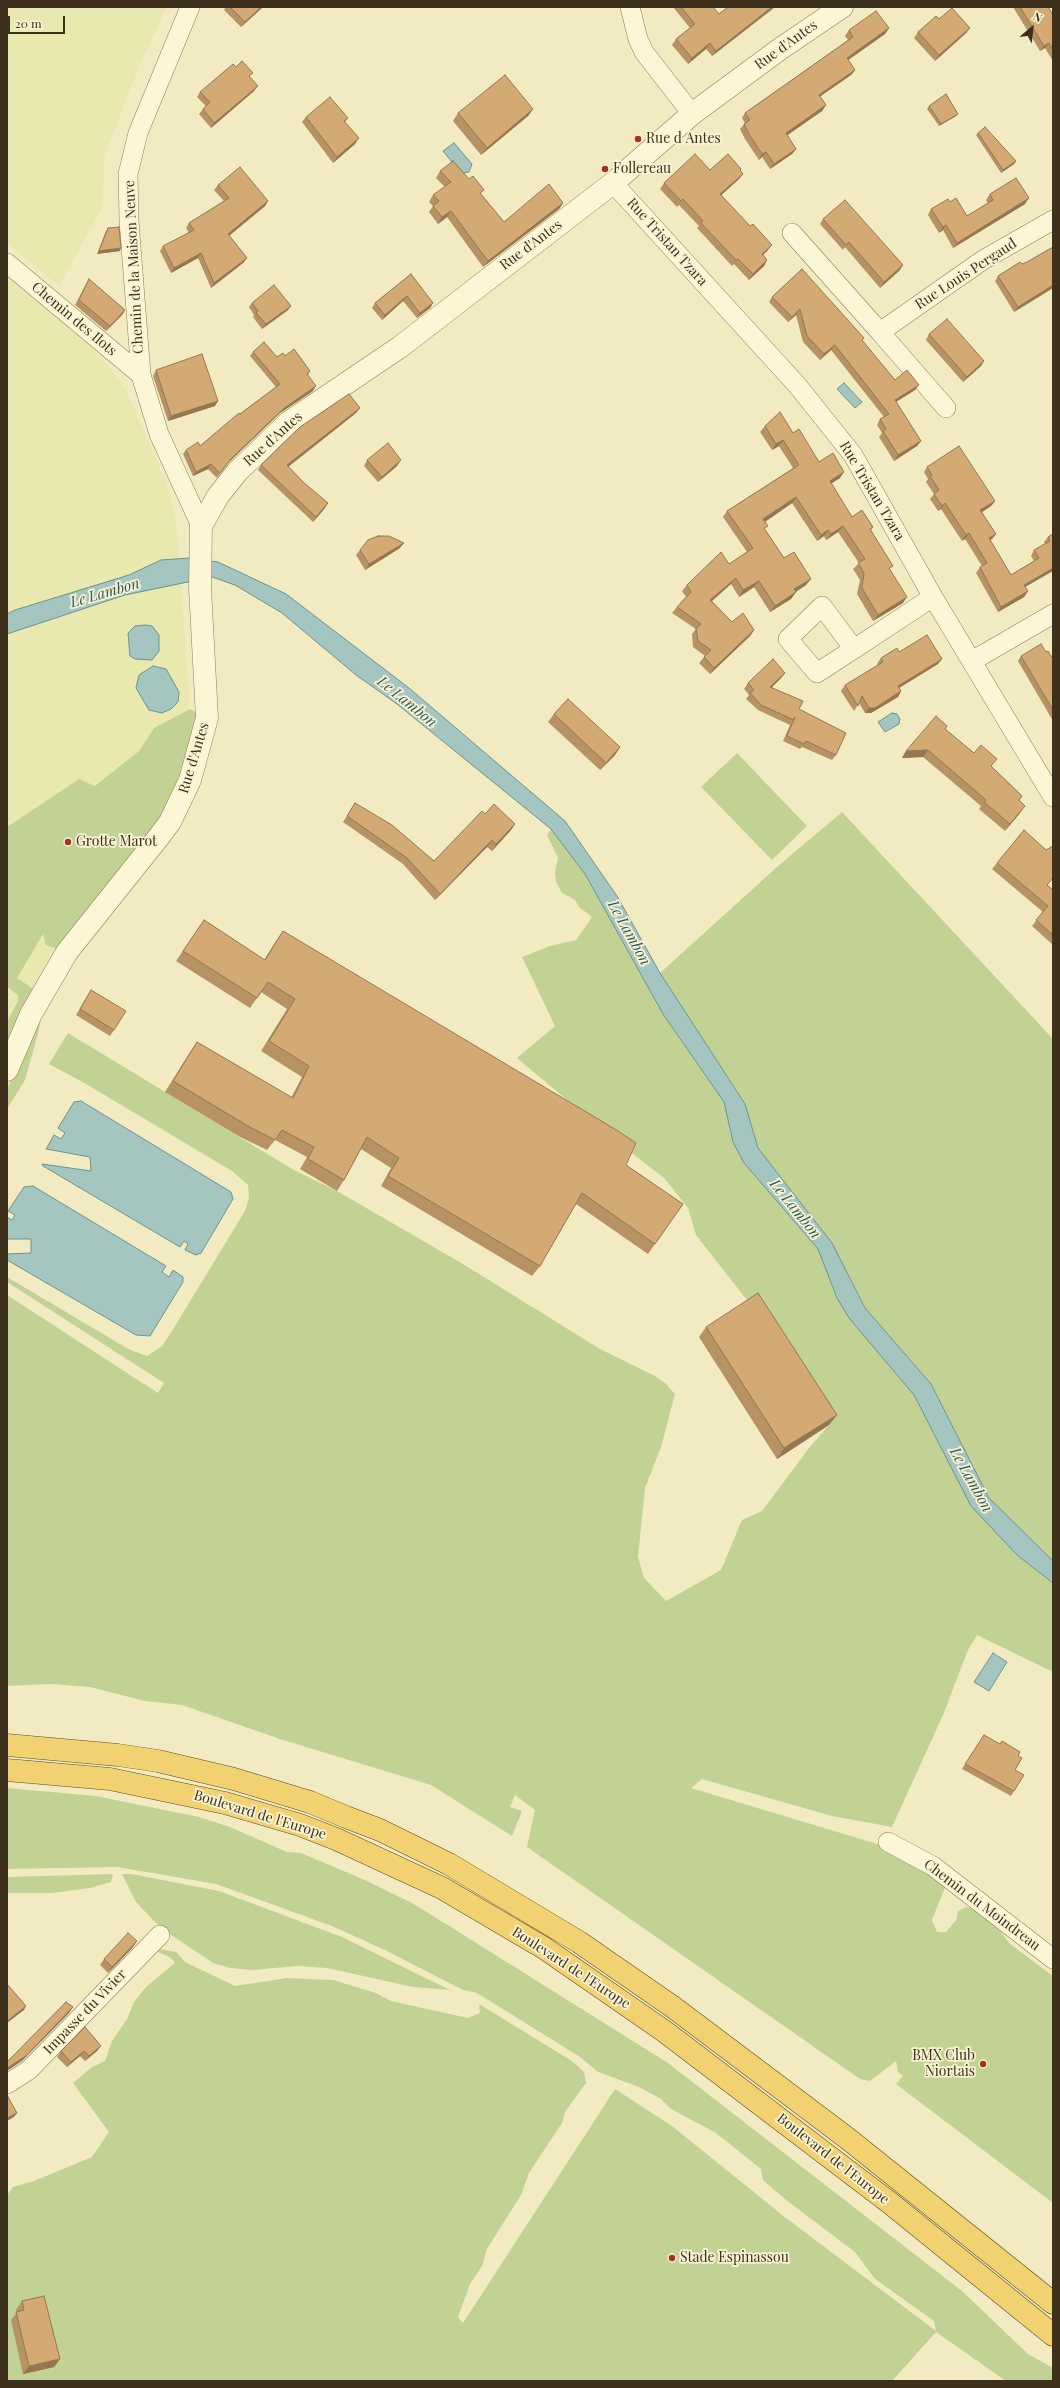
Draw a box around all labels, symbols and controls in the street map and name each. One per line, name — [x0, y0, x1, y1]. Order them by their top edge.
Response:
scale bar — [10, 8, 67, 34]
north arrow — [1012, 8, 1052, 48]
text: N — [1031, 8, 1045, 25]
text: 20 m — [15, 15, 42, 31]
street label: Rue d'Antes — [751, 17, 821, 73]
place label: Rue d Antes — [646, 131, 721, 147]
marker: Rue d Antes — [633, 134, 643, 144]
place label: Follereau — [613, 161, 671, 177]
marker: Follereau — [600, 164, 610, 174]
street label: Chemin de la Maison Neuve — [121, 180, 147, 354]
street label: Rue Tristan Tzara — [623, 195, 711, 289]
street label: Rue d'Antes — [497, 216, 565, 274]
street label: Rue Louis Pergaud — [912, 235, 1020, 313]
street label: Chemin des Ilots — [28, 279, 120, 359]
street label: Rue d'Antes — [240, 408, 306, 470]
street label: Rue Tristan Tzara — [836, 439, 908, 543]
water label: Le Lambon — [68, 575, 142, 611]
water label: Le Lambon — [374, 673, 440, 731]
street label: Rue d'Antes — [175, 720, 213, 796]
place label: Grotte Marot — [76, 834, 157, 850]
marker: Grotte Marot — [63, 837, 73, 847]
water label: Le Lambon — [604, 897, 654, 969]
water label: Le Lambon — [766, 1176, 824, 1242]
water label: Le Lambon — [946, 1444, 996, 1516]
street label: Boulevard de l'Europe — [192, 1787, 328, 1843]
street label: Chemin du Moindreau — [920, 1856, 1044, 1954]
street label: Boulevard de l'Europe — [509, 1923, 633, 2013]
street label: Impasse du Vivier — [40, 1966, 130, 2058]
place label: BMX Club Niortais — [912, 2048, 975, 2080]
marker: BMX Club Niortais — [978, 2059, 988, 2069]
street label: Boulevard de l'Europe — [774, 2110, 892, 2208]
place label: Stade Espinassou — [680, 2250, 789, 2266]
marker: Stade Espinassou — [667, 2253, 677, 2263]

